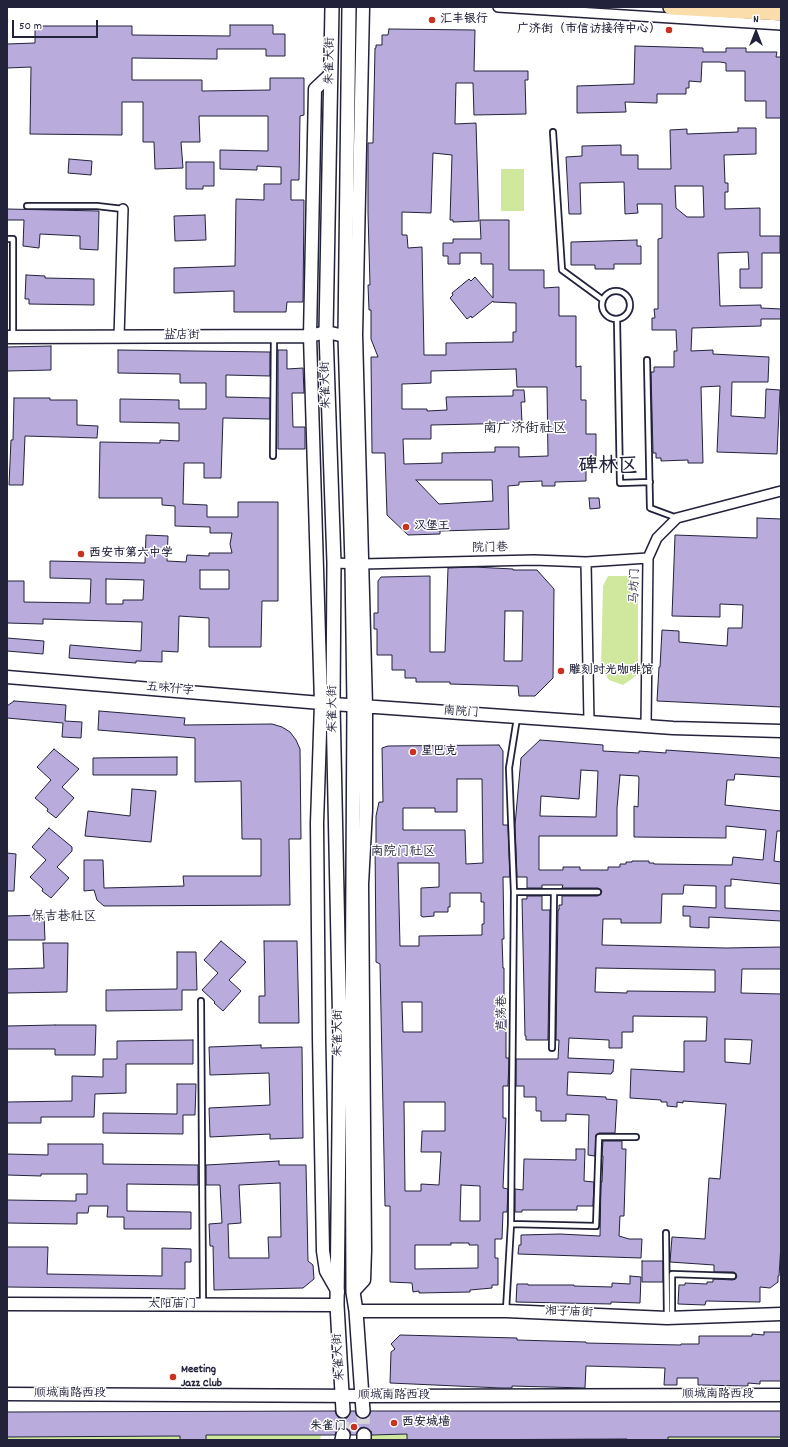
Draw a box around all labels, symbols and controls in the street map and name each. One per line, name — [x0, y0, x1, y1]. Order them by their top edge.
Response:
scale bar — [14, 12, 100, 38]
north arrow — [736, 12, 776, 52]
text: N — [753, 12, 759, 28]
place label: 汇丰银行 — [440, 13, 488, 27]
marker: 汇丰银行 — [427, 15, 437, 25]
text: 50 m — [19, 18, 42, 35]
place label: 广济街（市信访接待中心） — [517, 23, 661, 37]
marker: 广济街（市信访接待中心） — [664, 25, 674, 35]
street label: 朱雀大街 — [323, 37, 339, 85]
street label: 盐店街 — [164, 329, 200, 343]
street label: 朱雀大街 — [319, 361, 335, 409]
district label: 南广济街社区 — [483, 422, 567, 438]
district label: 碑林区 — [578, 456, 638, 480]
place label: 汉堡王 — [414, 520, 450, 534]
marker: 汉堡王 — [401, 522, 411, 532]
street label: 院门巷 — [472, 541, 508, 557]
place label: 西安市第六中学 — [89, 547, 173, 561]
marker: 西安市第六中学 — [76, 549, 86, 559]
street label: 马坊门 — [628, 568, 644, 604]
place label: 雕刻时光咖啡馆 — [569, 664, 653, 678]
marker: 雕刻时光咖啡馆 — [556, 666, 566, 676]
street label: 五味什字 — [145, 681, 195, 699]
street label: 朱雀大街 — [326, 685, 342, 733]
street label: 南院门 — [443, 705, 479, 721]
place label: 星巴克 — [421, 745, 457, 759]
marker: 星巴克 — [408, 747, 418, 757]
district label: 南院门社区 — [371, 845, 435, 861]
district label: 保吉巷社区 — [32, 910, 96, 926]
street label: 芦荡巷 — [496, 995, 510, 1031]
street label: 朱雀大街 — [332, 1009, 346, 1057]
street label: 太阳庙门 — [148, 1298, 196, 1312]
street label: 湘子庙街 — [545, 1305, 593, 1321]
street label: 朱雀大街 — [331, 1333, 349, 1381]
place label: Meeting Jazz Club — [181, 1363, 222, 1391]
marker: Meeting Jazz Club — [168, 1372, 178, 1382]
street label: 顺城南路西段 — [34, 1387, 106, 1401]
street label: 顺城南路西段 — [682, 1388, 754, 1402]
street label: 顺城南路西段 — [358, 1389, 430, 1403]
place label: 西安城墙 — [402, 1416, 450, 1430]
marker: 西安城墙 — [389, 1418, 399, 1428]
place label: 朱雀门 — [310, 1420, 346, 1434]
marker: 朱雀门 — [349, 1422, 359, 1432]

